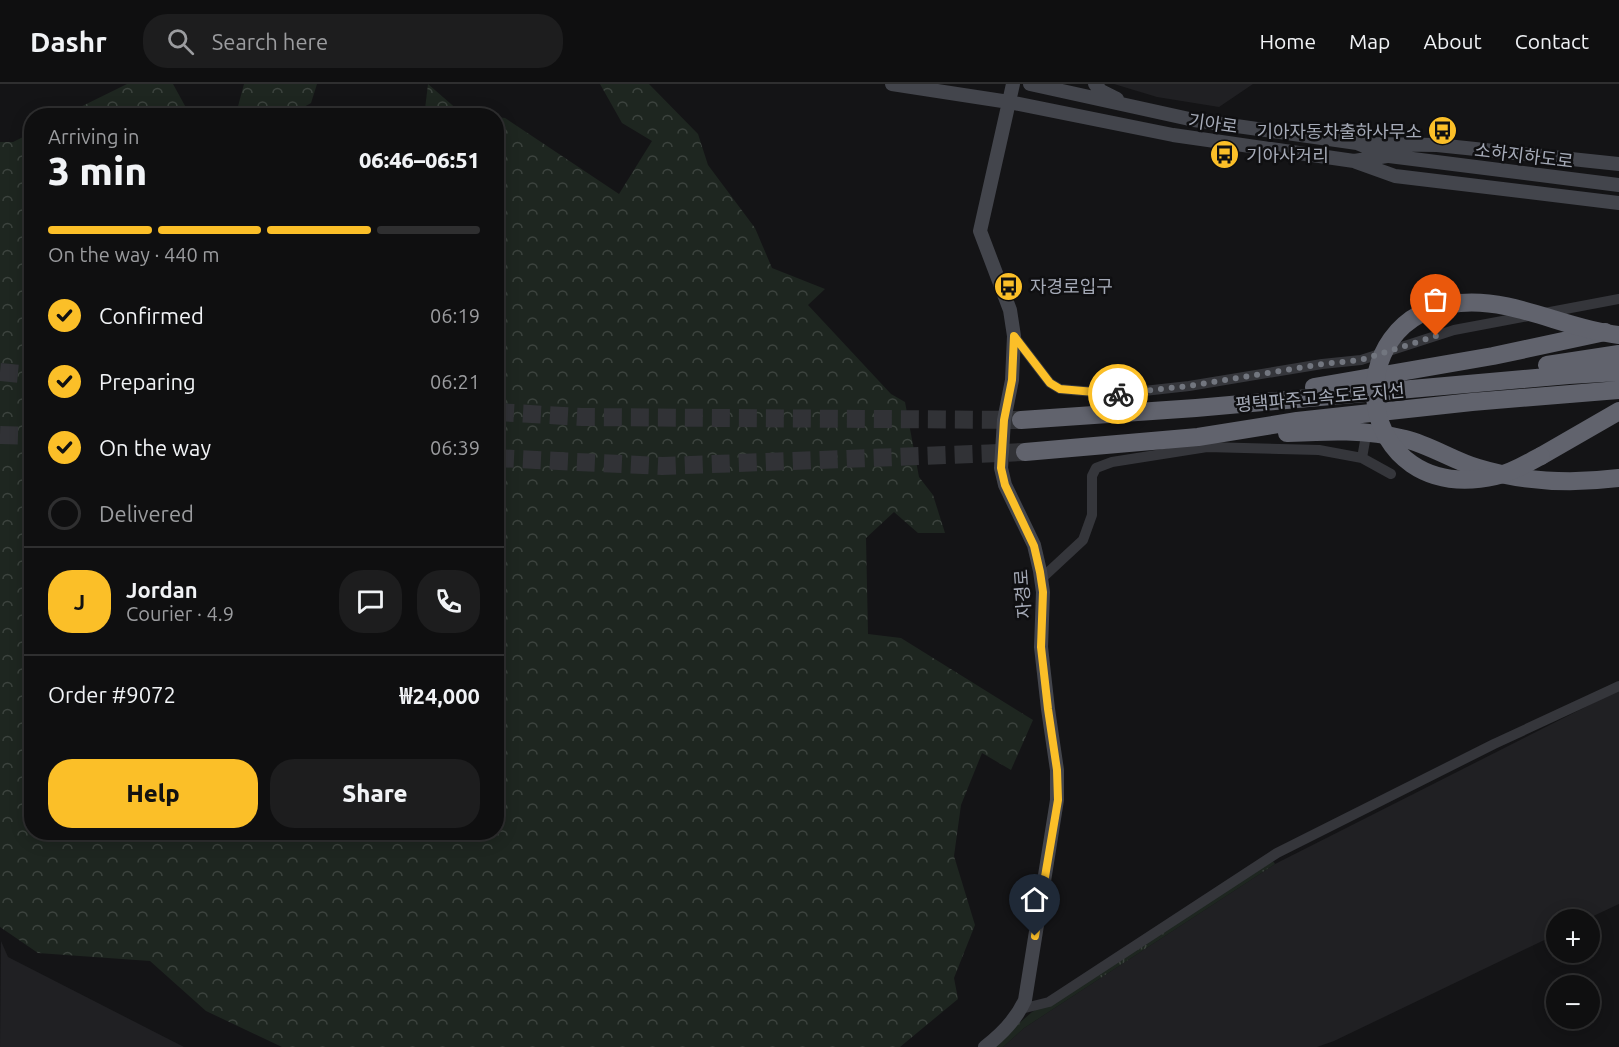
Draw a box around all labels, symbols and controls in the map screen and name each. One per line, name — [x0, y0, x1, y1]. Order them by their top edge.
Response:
search box — [143, 14, 563, 68]
icon: search — [164, 25, 197, 58]
text: Dashr — [30, 26, 107, 57]
text: Search here — [212, 29, 328, 54]
text: Home — [1259, 29, 1316, 53]
text: Map — [1349, 29, 1390, 53]
text: About — [1423, 29, 1482, 53]
text: Contact — [1515, 29, 1589, 53]
street label: 기아로 — [1187, 110, 1239, 136]
bus stop icon: 기아자동차출하사무소 — [1427, 115, 1459, 147]
place label: 기아자동차출하사무소 — [1256, 121, 1422, 141]
text: Arriving in — [48, 125, 139, 148]
bus stop icon: 기아사거리 — [1209, 139, 1241, 171]
street label: 소하지하도로 — [1473, 139, 1575, 171]
place label: 기아사거리 — [1246, 145, 1329, 165]
text: 06:46–06:51 — [359, 147, 480, 172]
text: 3 min — [48, 149, 147, 192]
text: On the way · 440 m — [48, 243, 220, 266]
bus stop icon: 자경로입구 — [993, 270, 1025, 302]
pin — [1410, 274, 1461, 336]
place label: 자경로입구 — [1030, 276, 1113, 296]
icon: bag — [1419, 283, 1452, 316]
icon: check — [48, 299, 81, 332]
text: Confirmed — [99, 303, 204, 328]
text: 06:19 — [430, 304, 480, 327]
courier — [1088, 364, 1148, 424]
icon: check — [48, 365, 81, 398]
text: Preparing — [99, 369, 196, 394]
text: 06:21 — [430, 370, 480, 393]
icon: bike — [1102, 378, 1135, 411]
street label: 평택파주고속도로 지선 — [1235, 380, 1405, 414]
icon: check — [48, 431, 81, 464]
text: On the way — [99, 435, 211, 460]
text: 06:39 — [430, 436, 480, 459]
text: Delivered — [99, 501, 194, 526]
street label: 자경로 — [1010, 569, 1034, 619]
button: chat — [339, 570, 402, 633]
button: phone — [417, 570, 480, 633]
text: Jordan — [126, 577, 198, 602]
text: J — [74, 589, 85, 614]
text: Courier · 4.9 — [126, 602, 234, 625]
text: Order #9072 — [48, 682, 176, 707]
text: ₩24,000 — [400, 683, 480, 708]
button: Help — [48, 759, 258, 828]
button: Share — [270, 759, 480, 828]
pin — [1009, 874, 1060, 936]
icon: home — [1018, 883, 1051, 916]
map controls — [1546, 909, 1600, 1029]
button: + — [1546, 909, 1600, 963]
button: − — [1546, 975, 1600, 1029]

